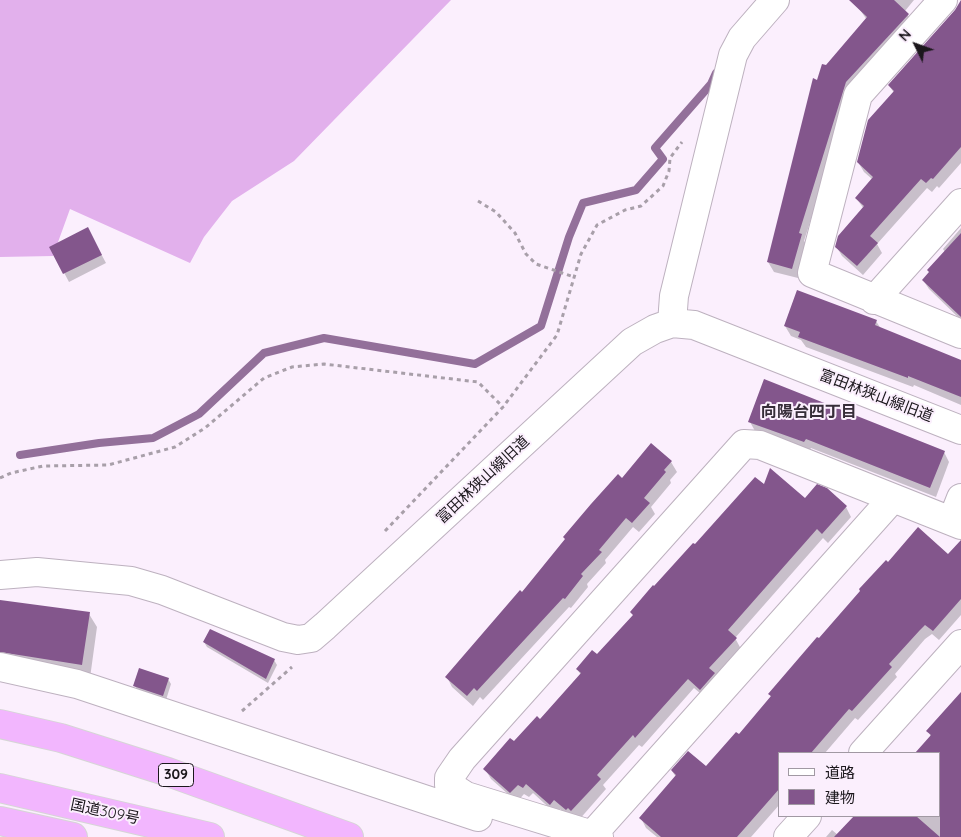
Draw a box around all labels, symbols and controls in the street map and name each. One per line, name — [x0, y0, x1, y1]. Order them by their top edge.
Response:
north arrow — [891, 20, 941, 70]
text: N — [895, 25, 915, 45]
street label: 富田林狭山線旧道 — [817, 366, 935, 426]
district label: 向陽台四丁目 — [761, 402, 857, 422]
street label: 富田林狭山線旧道 — [433, 432, 533, 528]
legend — [778, 752, 941, 817]
text: 道路 — [825, 763, 855, 782]
road number: 309 — [158, 764, 194, 786]
text: 建物 — [825, 788, 855, 807]
street label: 国道309号 — [69, 796, 141, 828]

